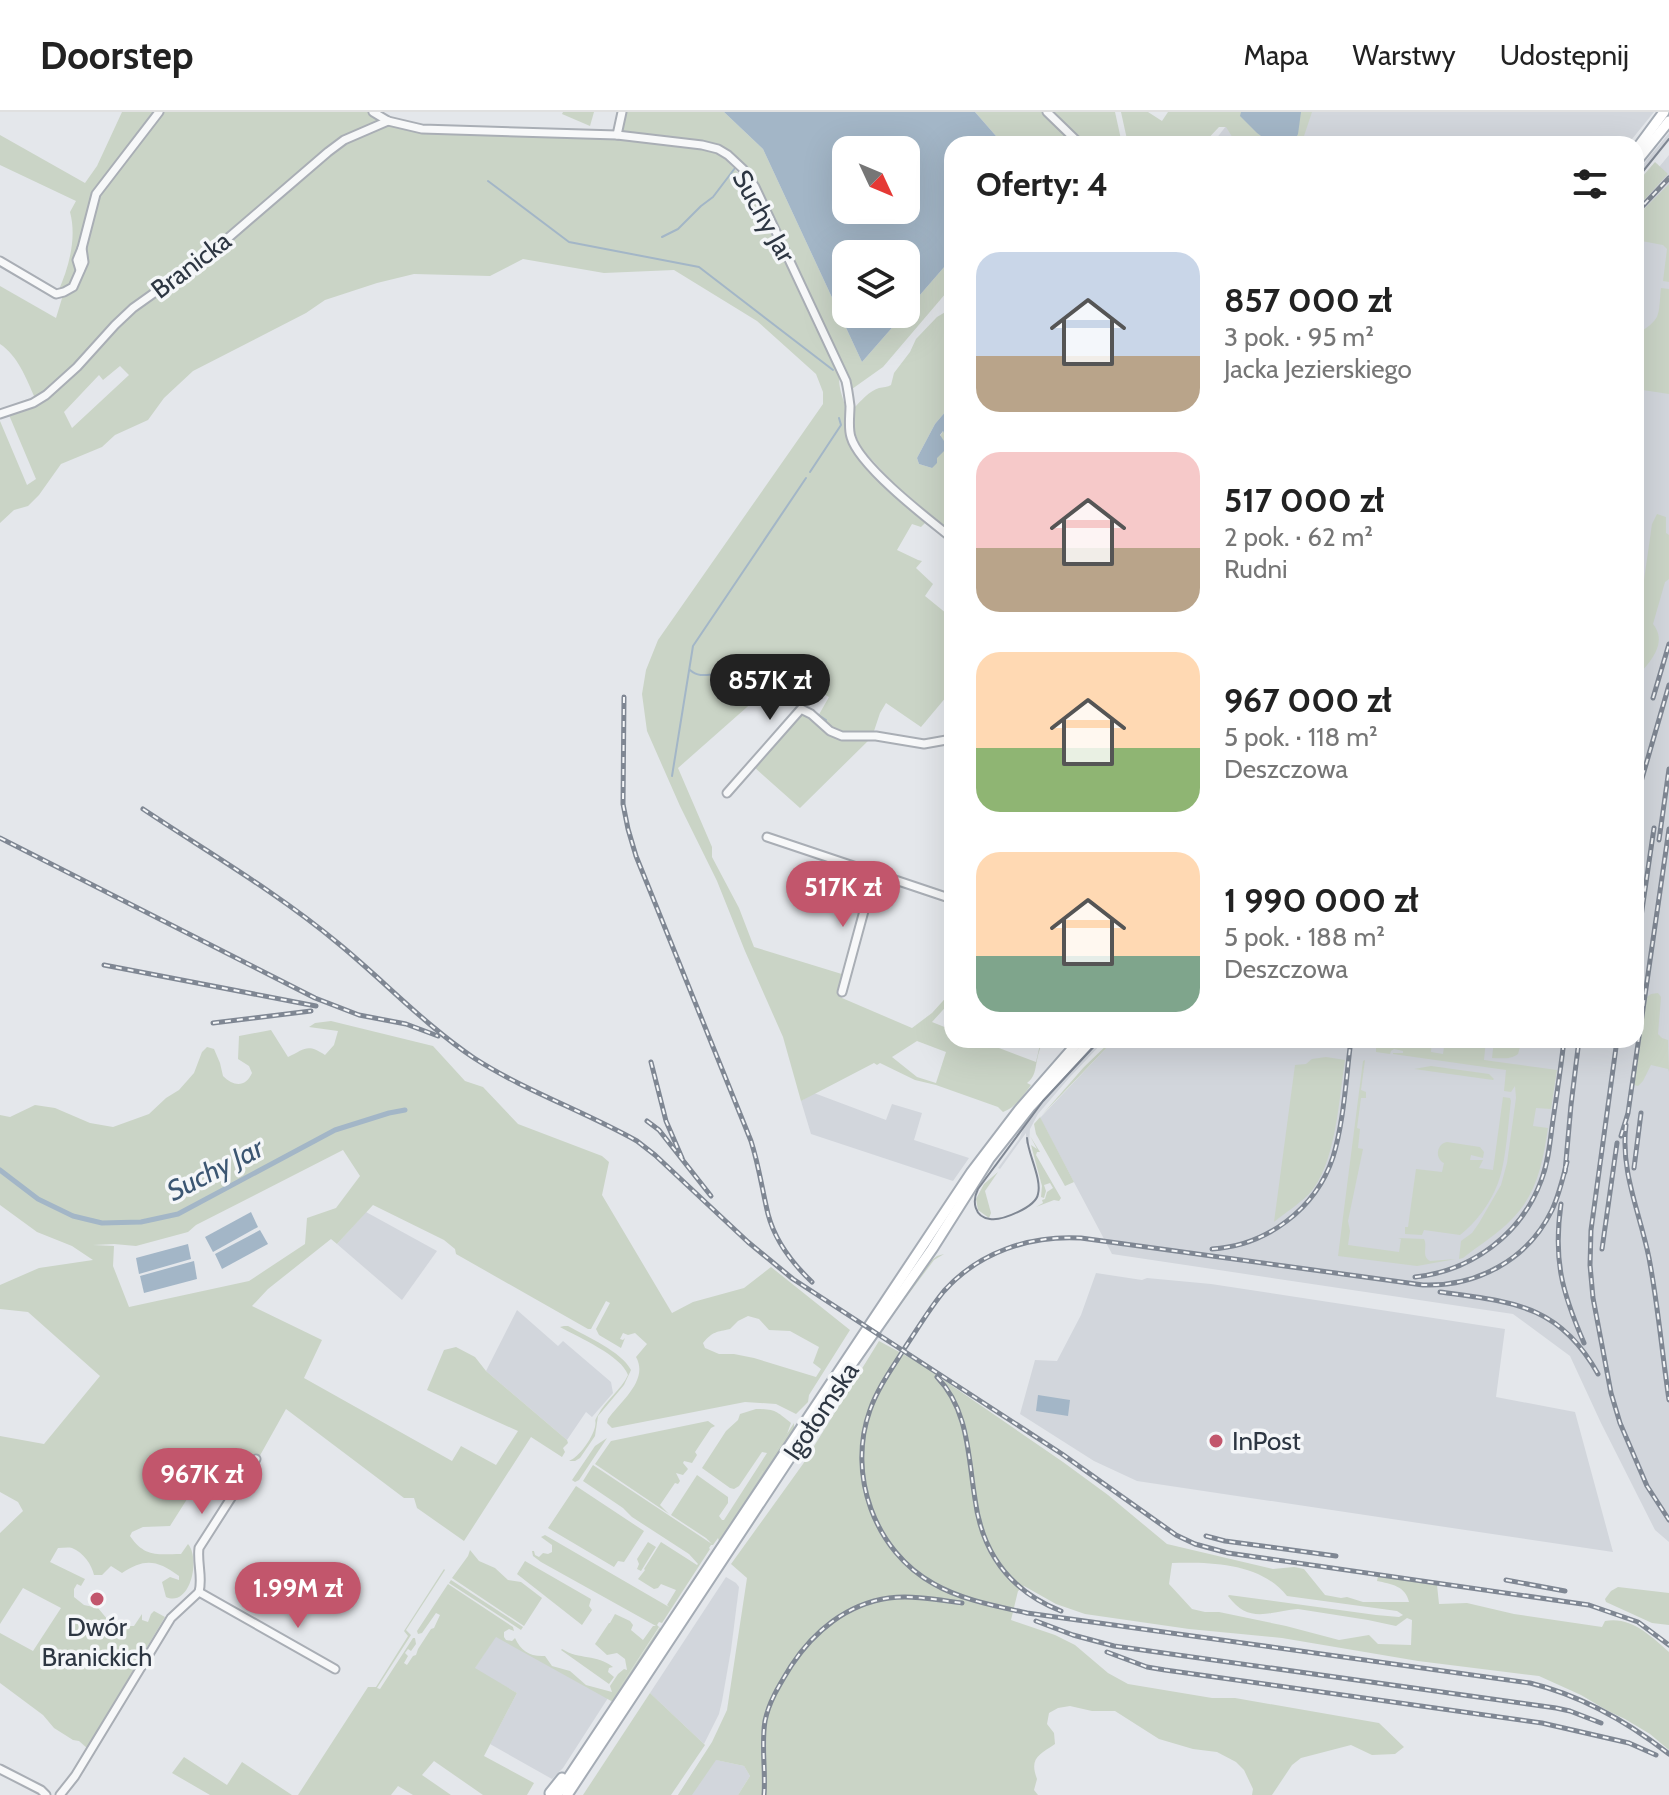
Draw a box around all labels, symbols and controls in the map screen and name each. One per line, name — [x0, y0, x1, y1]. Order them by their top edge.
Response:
text: Doorstep — [40, 32, 193, 79]
text: Mapa — [1243, 38, 1309, 72]
text: Warstwy — [1353, 38, 1456, 72]
text: Udostępnij — [1500, 38, 1629, 72]
north arrow — [832, 136, 920, 224]
map controls — [832, 136, 920, 328]
icon: filters — [1568, 162, 1612, 206]
text: Oferty: 4 — [976, 163, 1108, 205]
street label: Suchy Jar — [726, 164, 803, 268]
street label: Branicka — [145, 224, 238, 305]
button: layers — [832, 240, 920, 328]
text: 857 000 zł — [1224, 279, 1392, 321]
icon: home — [1040, 284, 1136, 380]
text: 3 pok. · 95 m² — [1224, 321, 1374, 353]
text: Jacka Jezierskiego — [1224, 353, 1412, 385]
text: 517 000 zł — [1224, 479, 1384, 521]
icon: home — [1040, 484, 1136, 580]
text: 2 pok. · 62 m² — [1224, 521, 1373, 553]
text: Rudni — [1224, 553, 1287, 585]
pin: 857K zł — [696, 654, 844, 722]
text: 857K zł — [728, 664, 812, 696]
text: 967 000 zł — [1224, 679, 1392, 721]
icon: home — [1040, 684, 1136, 780]
text: 5 pok. · 118 m² — [1224, 721, 1378, 753]
text: Deszczowa — [1224, 753, 1348, 785]
pin: 517K zł — [769, 861, 917, 929]
text: 517K zł — [804, 871, 882, 903]
text: 1 990 000 zł — [1224, 879, 1419, 921]
icon: home — [1040, 884, 1136, 980]
text: 5 pok. · 188 m² — [1224, 921, 1385, 953]
text: Deszczowa — [1224, 953, 1348, 985]
water label: Suchy Jar — [161, 1130, 270, 1208]
street label: Igołomska — [777, 1355, 866, 1466]
place label: InPost — [1232, 1425, 1301, 1457]
marker: InPost — [1207, 1432, 1225, 1450]
pin: 967K zł — [128, 1448, 276, 1516]
text: 967K zł — [160, 1458, 244, 1490]
pin: 1.99M zł — [215, 1562, 381, 1630]
text: 1.99M zł — [253, 1572, 343, 1604]
marker: Dwór Branickich — [88, 1590, 106, 1608]
place label: Dwór Branickich — [42, 1611, 152, 1673]

